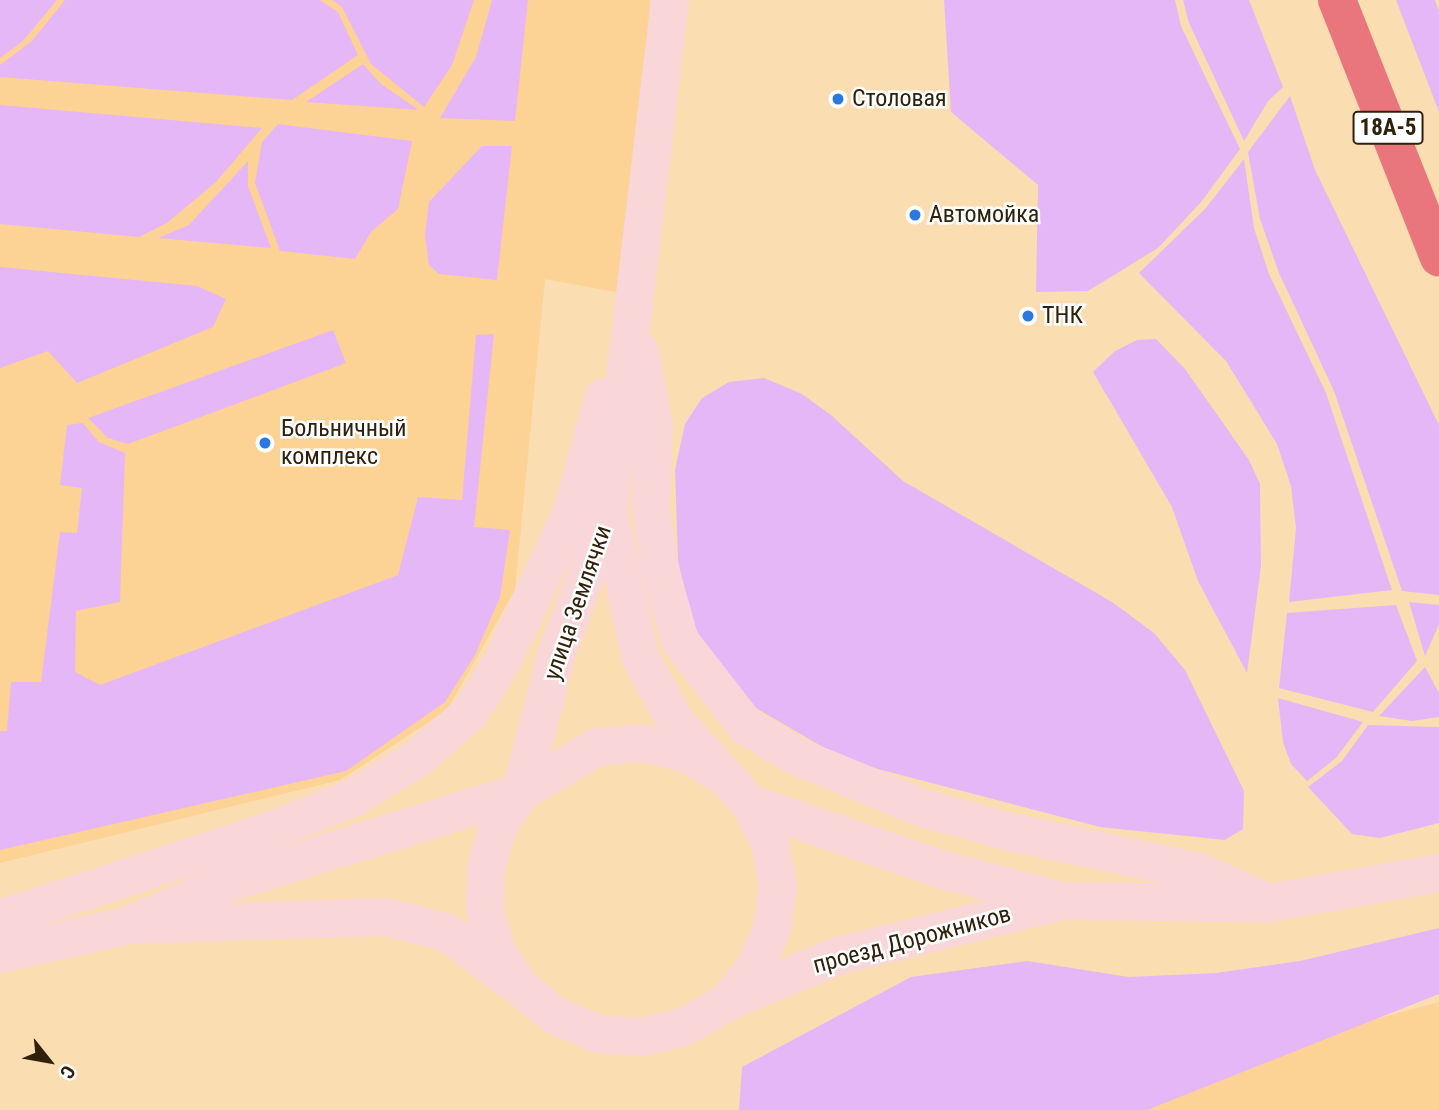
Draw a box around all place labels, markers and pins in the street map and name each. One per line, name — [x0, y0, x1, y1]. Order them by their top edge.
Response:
place label: Столовая — [852, 85, 947, 113]
marker: Столовая — [830, 91, 846, 107]
place label: Автомойка — [929, 201, 1039, 229]
marker: Автомойка — [907, 207, 923, 223]
place label: ТНК — [1042, 302, 1083, 330]
marker: ТНК — [1020, 308, 1036, 324]
place label: Больничный комплекс — [281, 415, 406, 471]
marker: Больничный комплекс — [255, 433, 275, 453]

